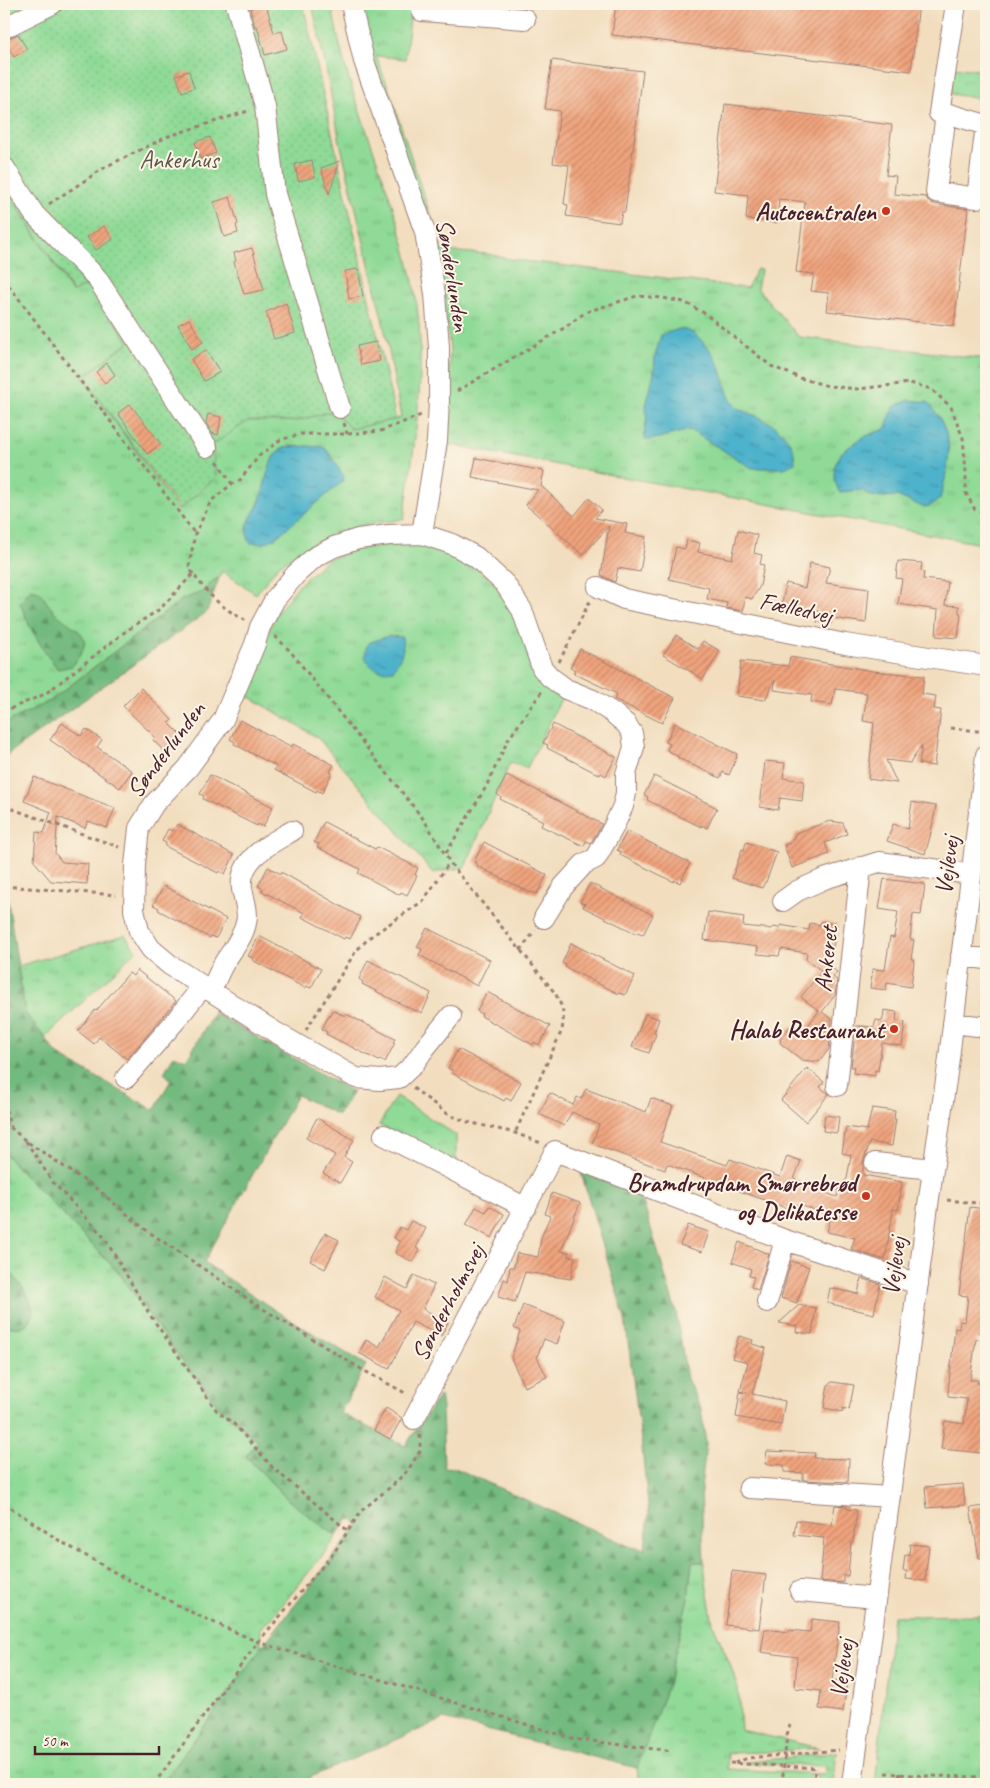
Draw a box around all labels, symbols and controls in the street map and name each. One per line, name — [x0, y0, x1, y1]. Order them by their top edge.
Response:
park label: Ankerhus — [139, 144, 221, 176]
place label: Autocentralen — [755, 196, 878, 228]
marker: Autocentralen — [880, 205, 892, 217]
street label: Sønderlunden — [428, 217, 478, 334]
street label: Fælledvej — [756, 585, 839, 632]
street label: Sønderlunden — [119, 694, 213, 804]
street label: Vejlevej — [928, 831, 967, 896]
street label: Ankeret — [807, 922, 846, 994]
place label: Halab Restaurant — [729, 1014, 887, 1046]
marker: Halab Restaurant — [888, 1023, 900, 1035]
place label: Bramdrupdam Smørrebrød og Delikatesse — [627, 1167, 860, 1228]
marker: Bramdrupdam Smørrebrød og Delikatesse — [860, 1190, 872, 1202]
street label: Vejlevej — [875, 1232, 914, 1297]
street label: Sønderholmsvej — [404, 1236, 493, 1366]
street label: Vejlevej — [823, 1634, 862, 1699]
scale bar — [35, 1723, 159, 1755]
text: 50 m — [42, 1732, 69, 1751]

